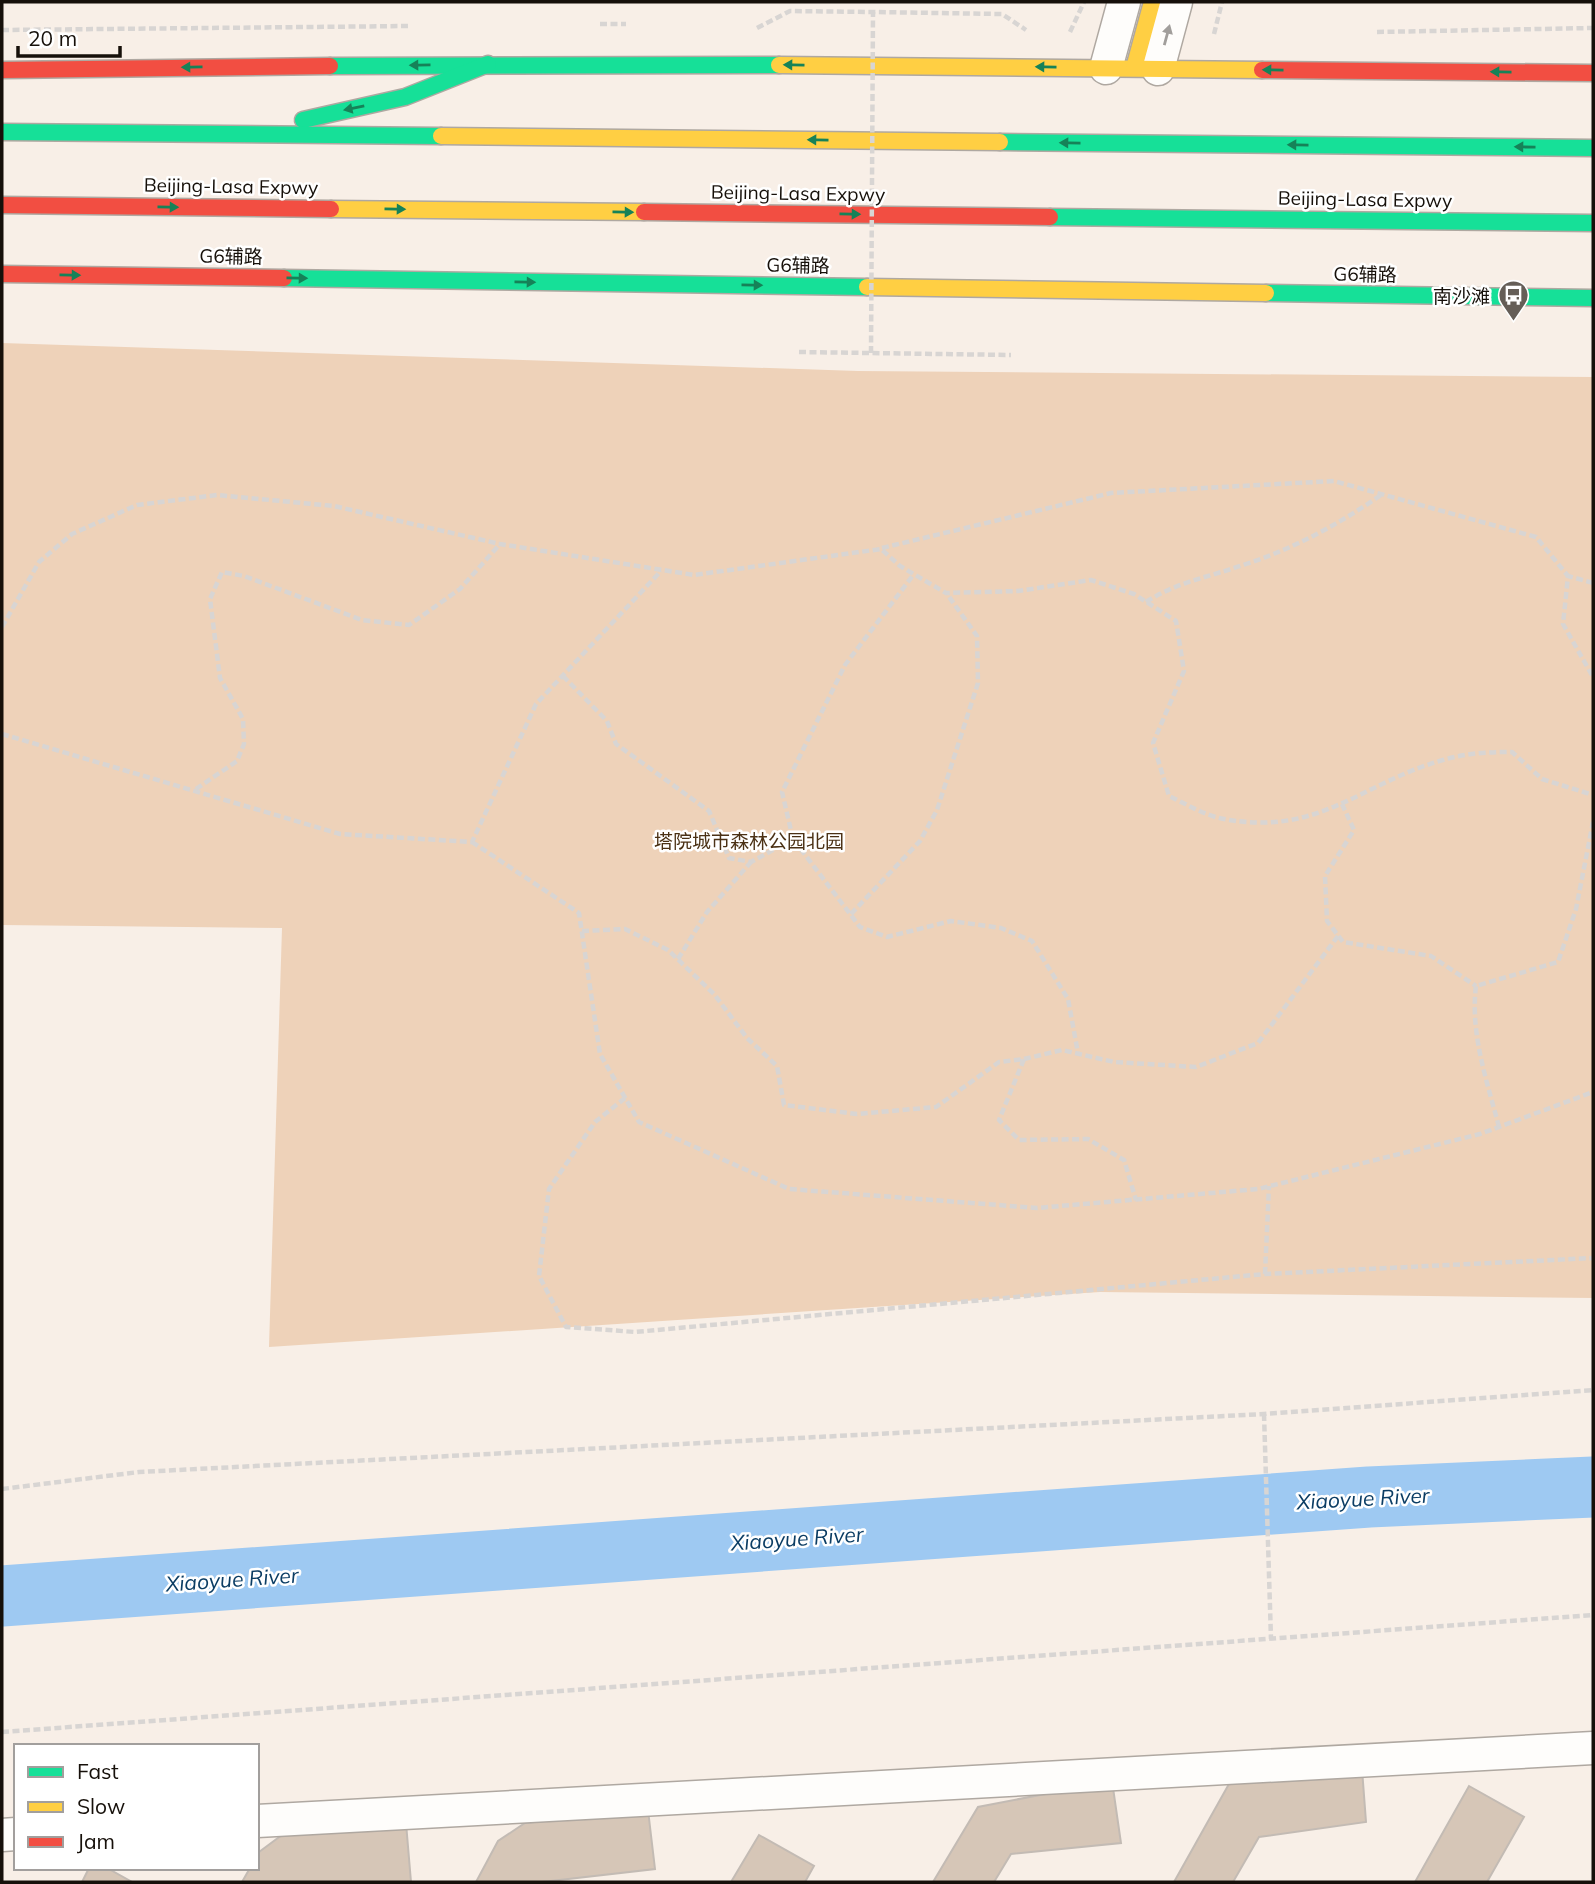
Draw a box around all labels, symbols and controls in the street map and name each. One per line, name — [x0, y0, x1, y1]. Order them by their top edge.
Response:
scale bar — [18, 14, 119, 58]
one-way arrow — [1162, 24, 1173, 46]
text: 20 m — [28, 25, 77, 51]
one-way arrow — [409, 59, 431, 71]
one-way arrow — [782, 59, 804, 71]
one-way arrow — [181, 61, 203, 73]
one-way arrow — [1034, 62, 1056, 73]
one-way arrow — [1262, 64, 1284, 76]
one-way arrow — [1489, 66, 1511, 78]
one-way arrow — [343, 103, 365, 114]
one-way arrow — [807, 134, 829, 146]
one-way arrow — [1059, 137, 1081, 148]
one-way arrow — [1286, 139, 1308, 151]
one-way arrow — [1514, 141, 1536, 153]
street label: Beijing-Lasa Expwy — [144, 172, 318, 200]
street label: Beijing-Lasa Expwy — [711, 179, 885, 207]
street label: Beijing-Lasa Expwy — [1278, 185, 1452, 213]
one-way arrow — [157, 201, 179, 213]
one-way arrow — [385, 203, 407, 215]
one-way arrow — [612, 206, 634, 218]
one-way arrow — [840, 208, 862, 220]
street label: G6辅路 — [199, 243, 263, 269]
street label: G6辅路 — [766, 252, 830, 278]
street label: G6辅路 — [1333, 261, 1397, 287]
one-way arrow — [59, 269, 81, 281]
one-way arrow — [287, 273, 309, 284]
one-way arrow — [514, 276, 536, 288]
bus stop icon: 南沙滩 — [1496, 279, 1530, 323]
one-way arrow — [742, 280, 764, 291]
place label: 南沙滩 — [1433, 284, 1490, 308]
park label: 塔院城市森林公园北园 — [654, 829, 844, 853]
water label: Xiaoyue River — [1295, 1481, 1431, 1515]
water label: Xiaoyue River — [729, 1520, 865, 1556]
water label: Xiaoyue River — [164, 1561, 300, 1597]
legend — [14, 1744, 259, 1870]
text: Fast — [77, 1758, 119, 1784]
text: Slow — [77, 1793, 125, 1819]
text: Jam — [77, 1828, 115, 1854]

